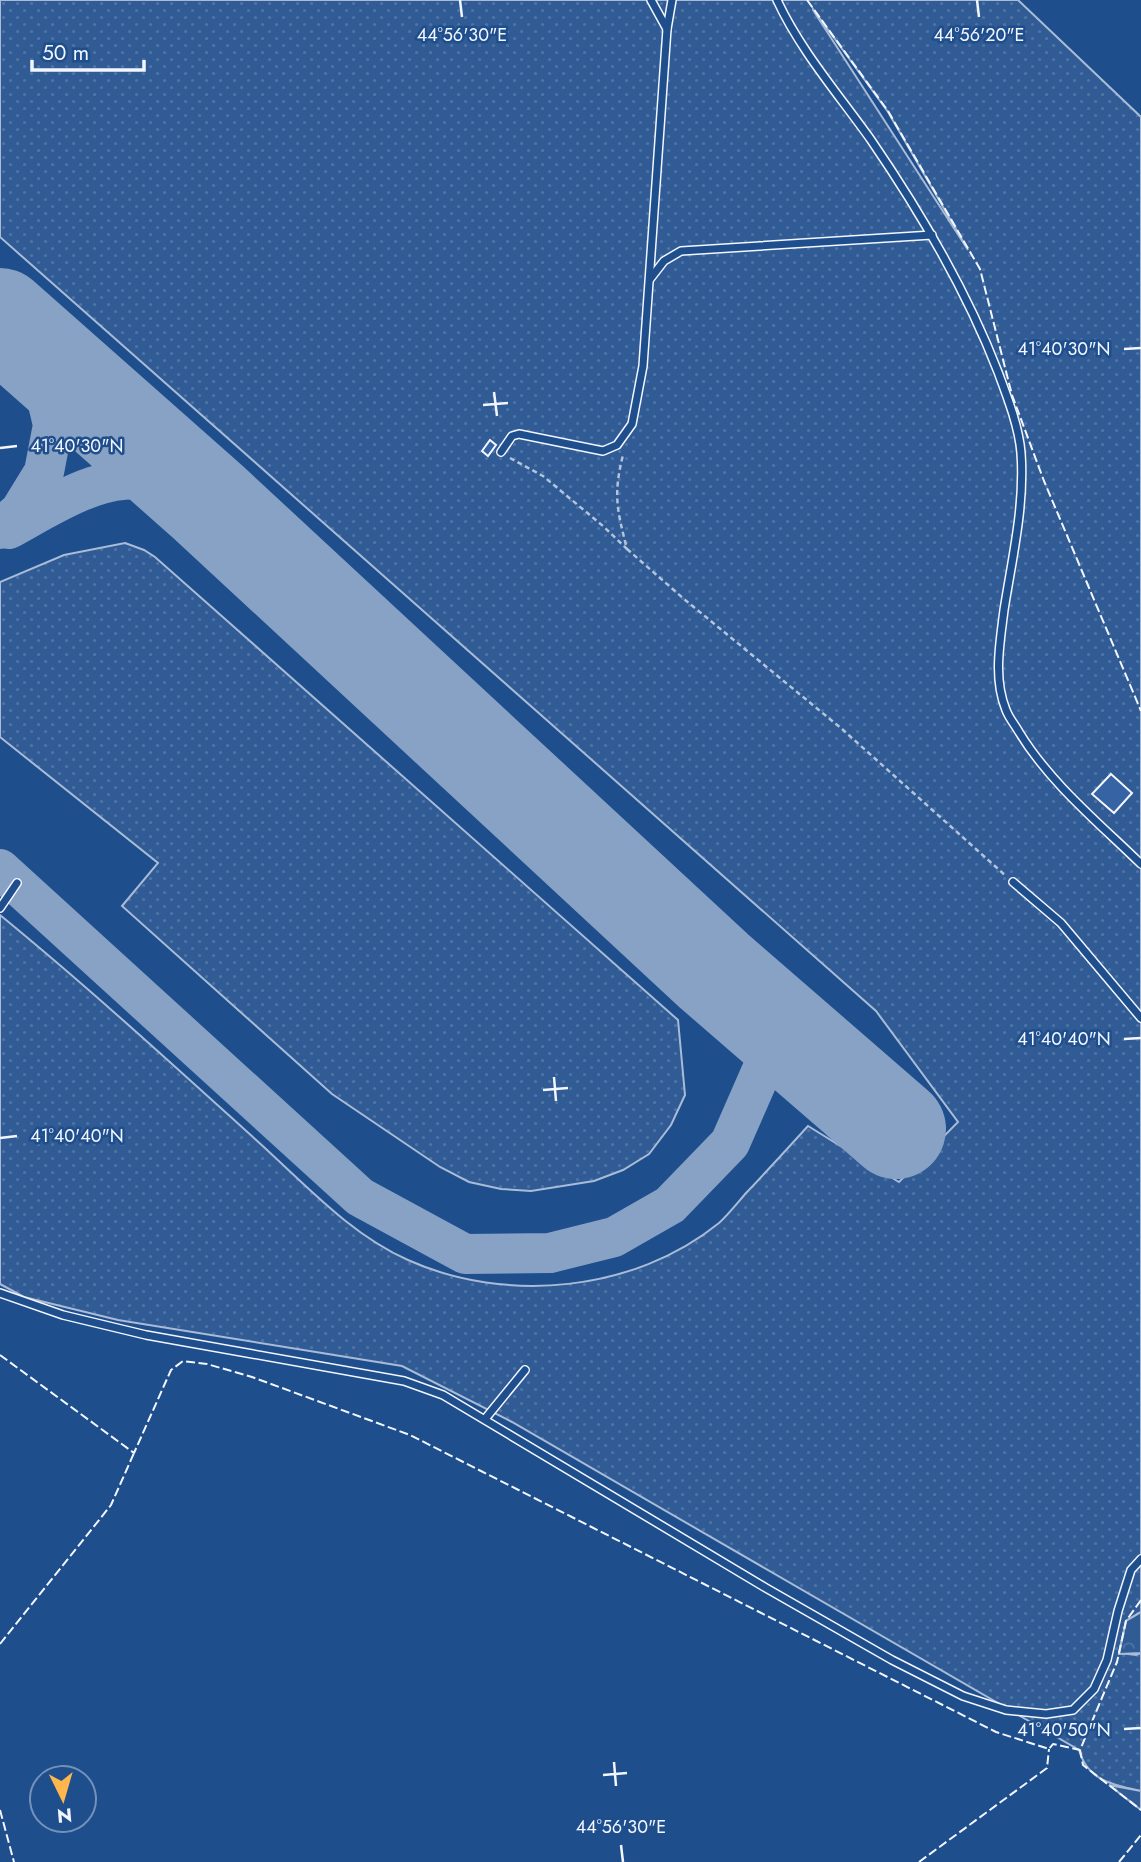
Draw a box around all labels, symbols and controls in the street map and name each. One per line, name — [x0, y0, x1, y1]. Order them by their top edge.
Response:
text: 44°56'30"E — [417, 22, 507, 48]
text: 44°56'20"E — [934, 22, 1024, 48]
scale bar — [32, 28, 144, 72]
text: 50 m — [42, 38, 89, 68]
text: 41°40'30"N — [1018, 336, 1110, 362]
text: 41°40'30"N — [31, 433, 123, 459]
text: 41°40'40"N — [1017, 1026, 1111, 1052]
text: 41°40'40"N — [30, 1123, 124, 1149]
text: 41°40'50"N — [1017, 1717, 1111, 1743]
north arrow — [28, 1764, 98, 1834]
text: N — [56, 1801, 73, 1830]
text: 44°56'30"E — [576, 1814, 666, 1840]

